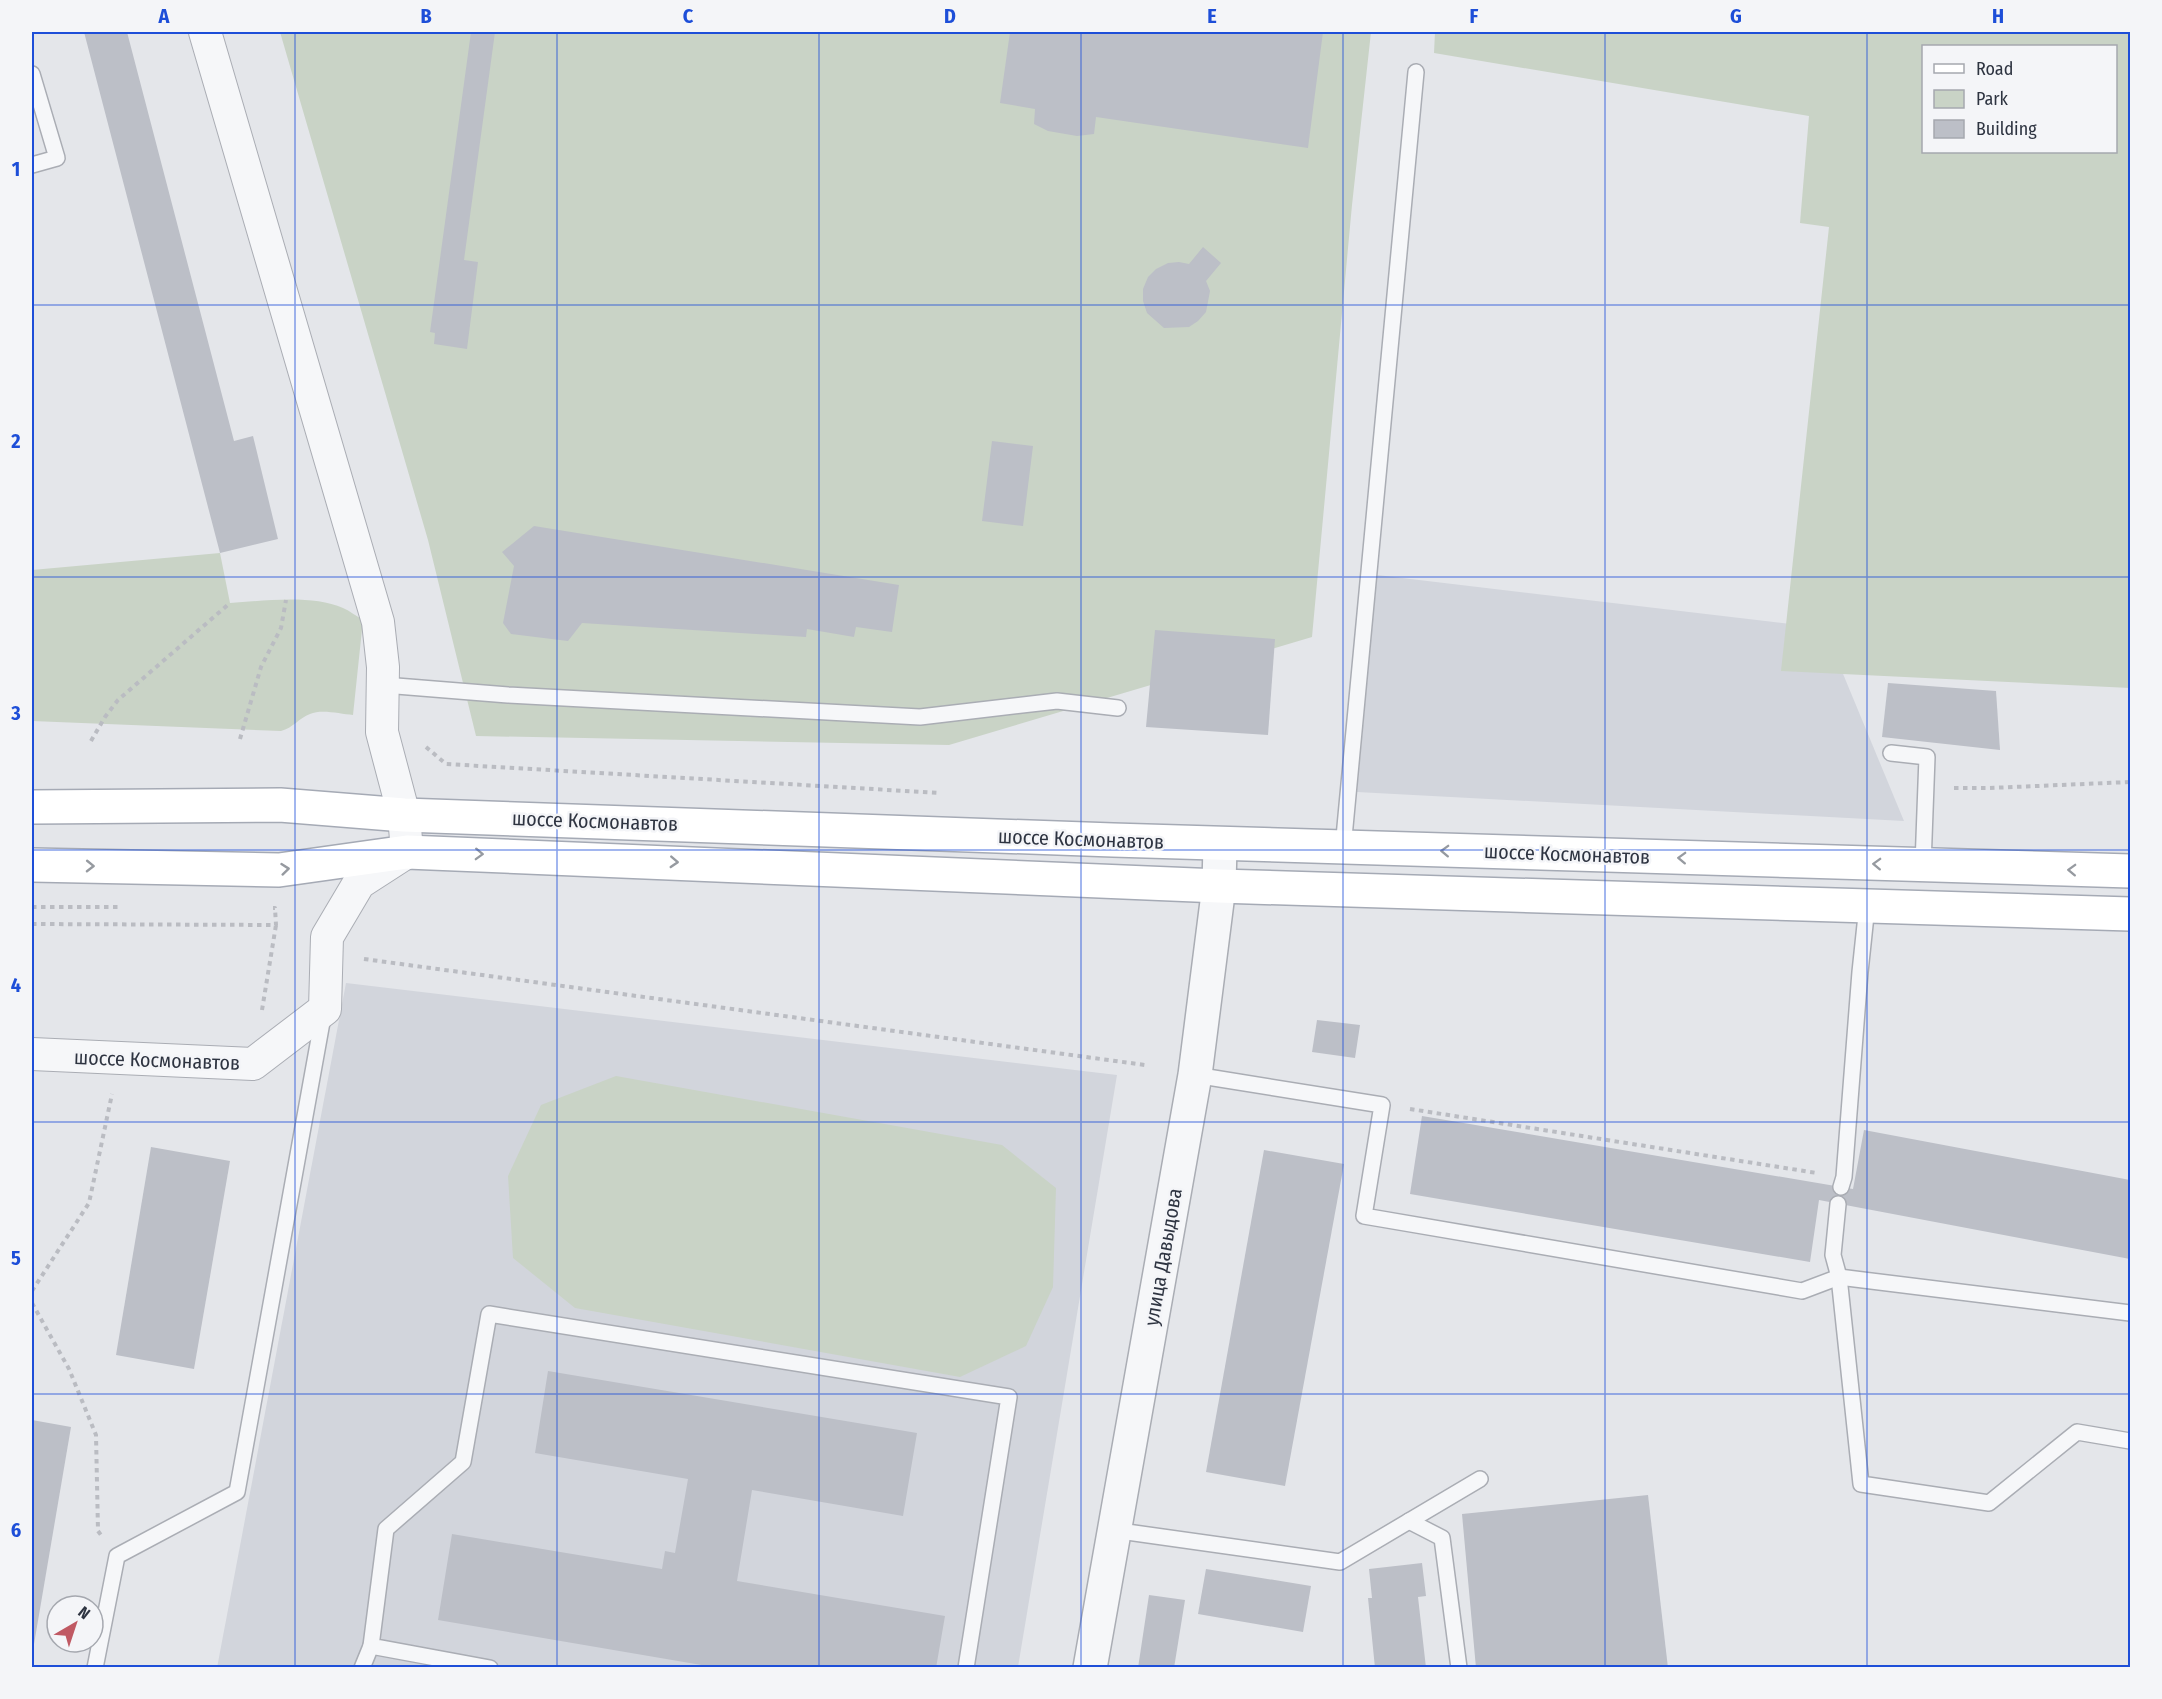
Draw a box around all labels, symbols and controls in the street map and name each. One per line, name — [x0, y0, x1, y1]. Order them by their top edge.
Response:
text: A — [158, 4, 171, 28]
text: B — [420, 4, 432, 28]
text: C — [683, 4, 694, 28]
text: D — [944, 4, 956, 28]
text: E — [1207, 4, 1217, 28]
text: F — [1470, 4, 1479, 28]
text: G — [1730, 4, 1742, 28]
text: H — [1992, 4, 2004, 28]
legend — [1922, 45, 2117, 153]
text: Road — [1976, 58, 2013, 80]
text: Park — [1976, 88, 2009, 110]
text: Building — [1976, 118, 2037, 140]
text: 1 — [12, 157, 20, 181]
text: 2 — [10, 429, 21, 453]
text: 3 — [10, 701, 21, 725]
street label: шоссе Космонавтов — [512, 806, 678, 836]
street label: шоссе Космонавтов — [998, 824, 1164, 854]
street label: шоссе Космонавтов — [1484, 839, 1650, 869]
one-way arrow — [1441, 845, 1450, 857]
one-way arrow — [474, 848, 483, 861]
one-way arrow — [1678, 852, 1687, 864]
one-way arrow — [669, 856, 678, 869]
one-way arrow — [1873, 858, 1882, 870]
one-way arrow — [85, 860, 94, 872]
one-way arrow — [280, 863, 289, 875]
one-way arrow — [2068, 863, 2077, 876]
text: 4 — [11, 973, 21, 997]
street label: шоссе Космонавтов — [74, 1045, 240, 1075]
street label: улица Давыдова — [1139, 1186, 1187, 1328]
text: 5 — [11, 1246, 21, 1270]
text: 6 — [11, 1518, 21, 1542]
north arrow — [45, 1594, 105, 1654]
text: N — [74, 1602, 94, 1623]

